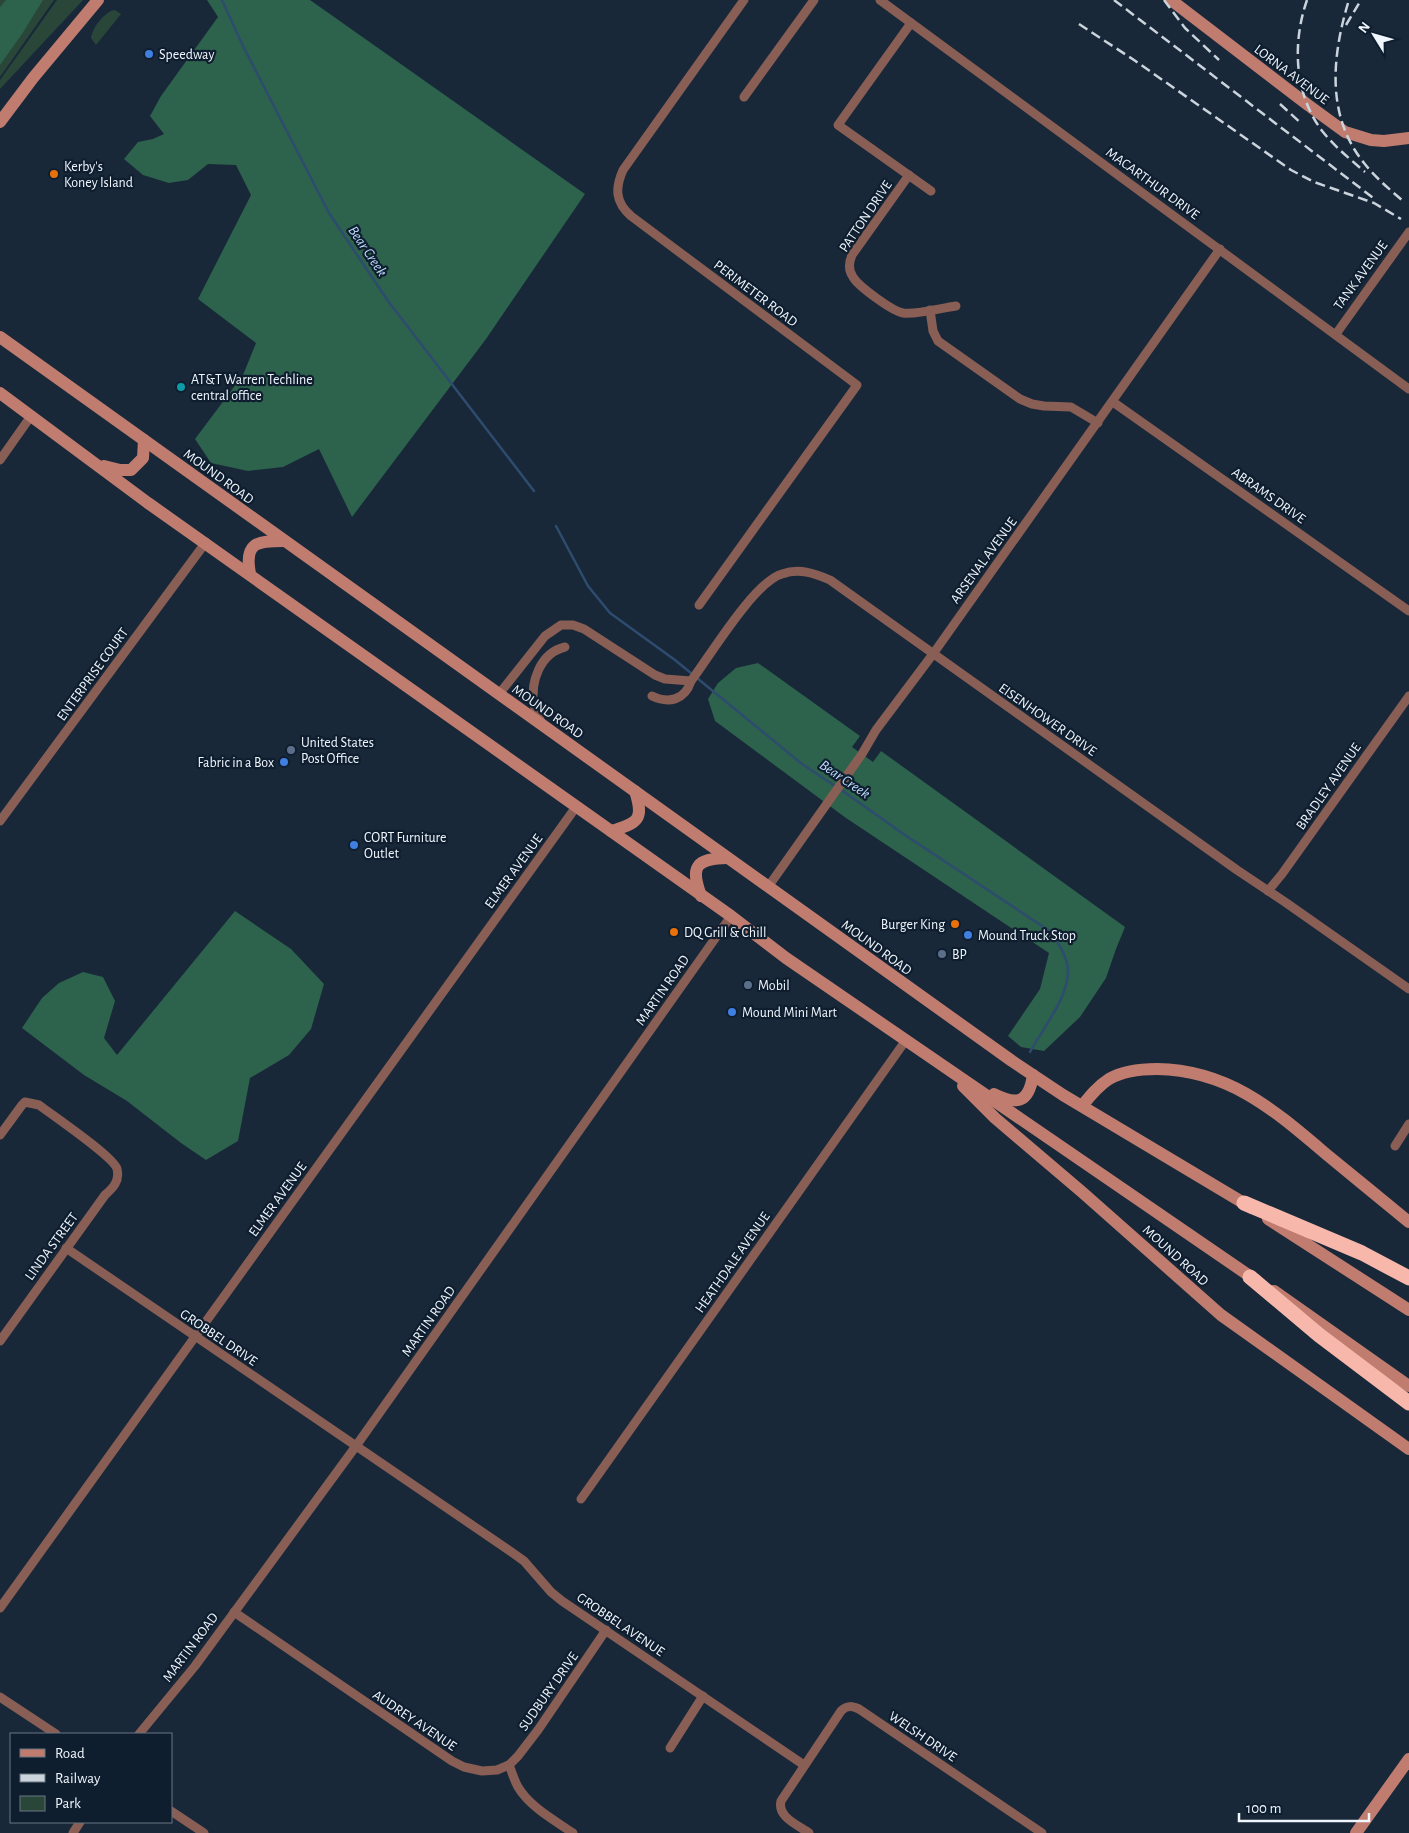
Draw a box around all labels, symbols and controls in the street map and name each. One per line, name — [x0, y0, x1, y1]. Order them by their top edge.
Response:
north arrow — [1349, 10, 1399, 60]
text: N — [1356, 20, 1373, 36]
street label: LORNA AVENUE — [1251, 42, 1332, 107]
marker: Speedway — [143, 48, 155, 60]
place label: Speedway — [159, 48, 214, 62]
street label: MACARTHUR DRIVE — [1103, 145, 1202, 222]
place label: Kerby's Koney Island — [64, 160, 133, 190]
marker: Kerby's Koney Island — [48, 168, 60, 180]
street label: PATTON DRIVE — [837, 178, 895, 255]
water label: Bear Creek — [345, 223, 390, 279]
street label: TANK AVENUE — [1331, 238, 1390, 313]
street label: PERIMETER ROAD — [711, 258, 800, 330]
place label: AT&T Warren Techline central office — [191, 373, 313, 403]
marker: AT&T Warren Techline central office — [175, 381, 187, 393]
street label: MOUND ROAD — [181, 447, 256, 507]
street label: ABRAMS DRIVE — [1229, 465, 1308, 526]
street label: ARSENAL AVENUE — [948, 515, 1020, 606]
street label: ENTERPRISE COURT — [55, 625, 131, 724]
street label: EISENHOWER DRIVE — [996, 681, 1099, 759]
street label: MOUND ROAD — [509, 682, 585, 741]
place label: United States Post Office — [301, 736, 374, 766]
street label: BRADLEY AVENUE — [1294, 740, 1364, 832]
marker: United States Post Office — [285, 744, 297, 756]
place label: Fabric in a Box — [197, 756, 274, 770]
marker: Fabric in a Box — [278, 756, 290, 768]
water label: Bear Creek — [817, 757, 873, 802]
place label: CORT Furniture Outlet — [364, 831, 447, 861]
street label: ELMER AVENUE — [482, 832, 545, 911]
marker: CORT Furniture Outlet — [348, 839, 360, 851]
street label: MOUND ROAD — [839, 918, 914, 978]
place label: Burger King — [881, 918, 945, 932]
marker: Burger King — [949, 918, 961, 930]
marker: DQ Grill & Chill — [668, 926, 680, 938]
place label: DQ Grill & Chill — [684, 926, 766, 940]
marker: Mound Truck Stop — [962, 929, 974, 941]
place label: Mound Truck Stop — [978, 929, 1076, 943]
marker: BP — [936, 948, 948, 960]
place label: BP — [952, 948, 967, 962]
street label: MARTIN ROAD — [633, 953, 692, 1028]
marker: Mobil — [742, 979, 754, 991]
place label: Mobil — [758, 979, 790, 993]
marker: Mound Mini Mart — [726, 1006, 738, 1018]
place label: Mound Mini Mart — [742, 1006, 838, 1020]
street label: ELMER AVENUE — [246, 1160, 309, 1239]
street label: HEATHDALE AVENUE — [693, 1209, 773, 1315]
street label: LINDA STREET — [23, 1210, 81, 1283]
street label: MOUND ROAD — [1140, 1223, 1211, 1289]
street label: MARTIN ROAD — [399, 1284, 458, 1359]
street label: GROBBEL DRIVE — [177, 1307, 260, 1369]
street label: GROBBEL AVENUE — [574, 1590, 667, 1659]
street label: MARTIN ROAD — [160, 1611, 221, 1685]
street label: SUDBURY DRIVE — [516, 1649, 581, 1734]
street label: AUDREY AVENUE — [370, 1688, 459, 1754]
street label: WELSH DRIVE — [886, 1709, 959, 1765]
legend — [10, 1733, 172, 1823]
text: Road — [55, 1746, 85, 1761]
text: Railway — [55, 1771, 101, 1786]
scale bar — [1239, 1790, 1369, 1822]
text: Park — [55, 1796, 81, 1811]
text: 100 m — [1246, 1801, 1281, 1816]

